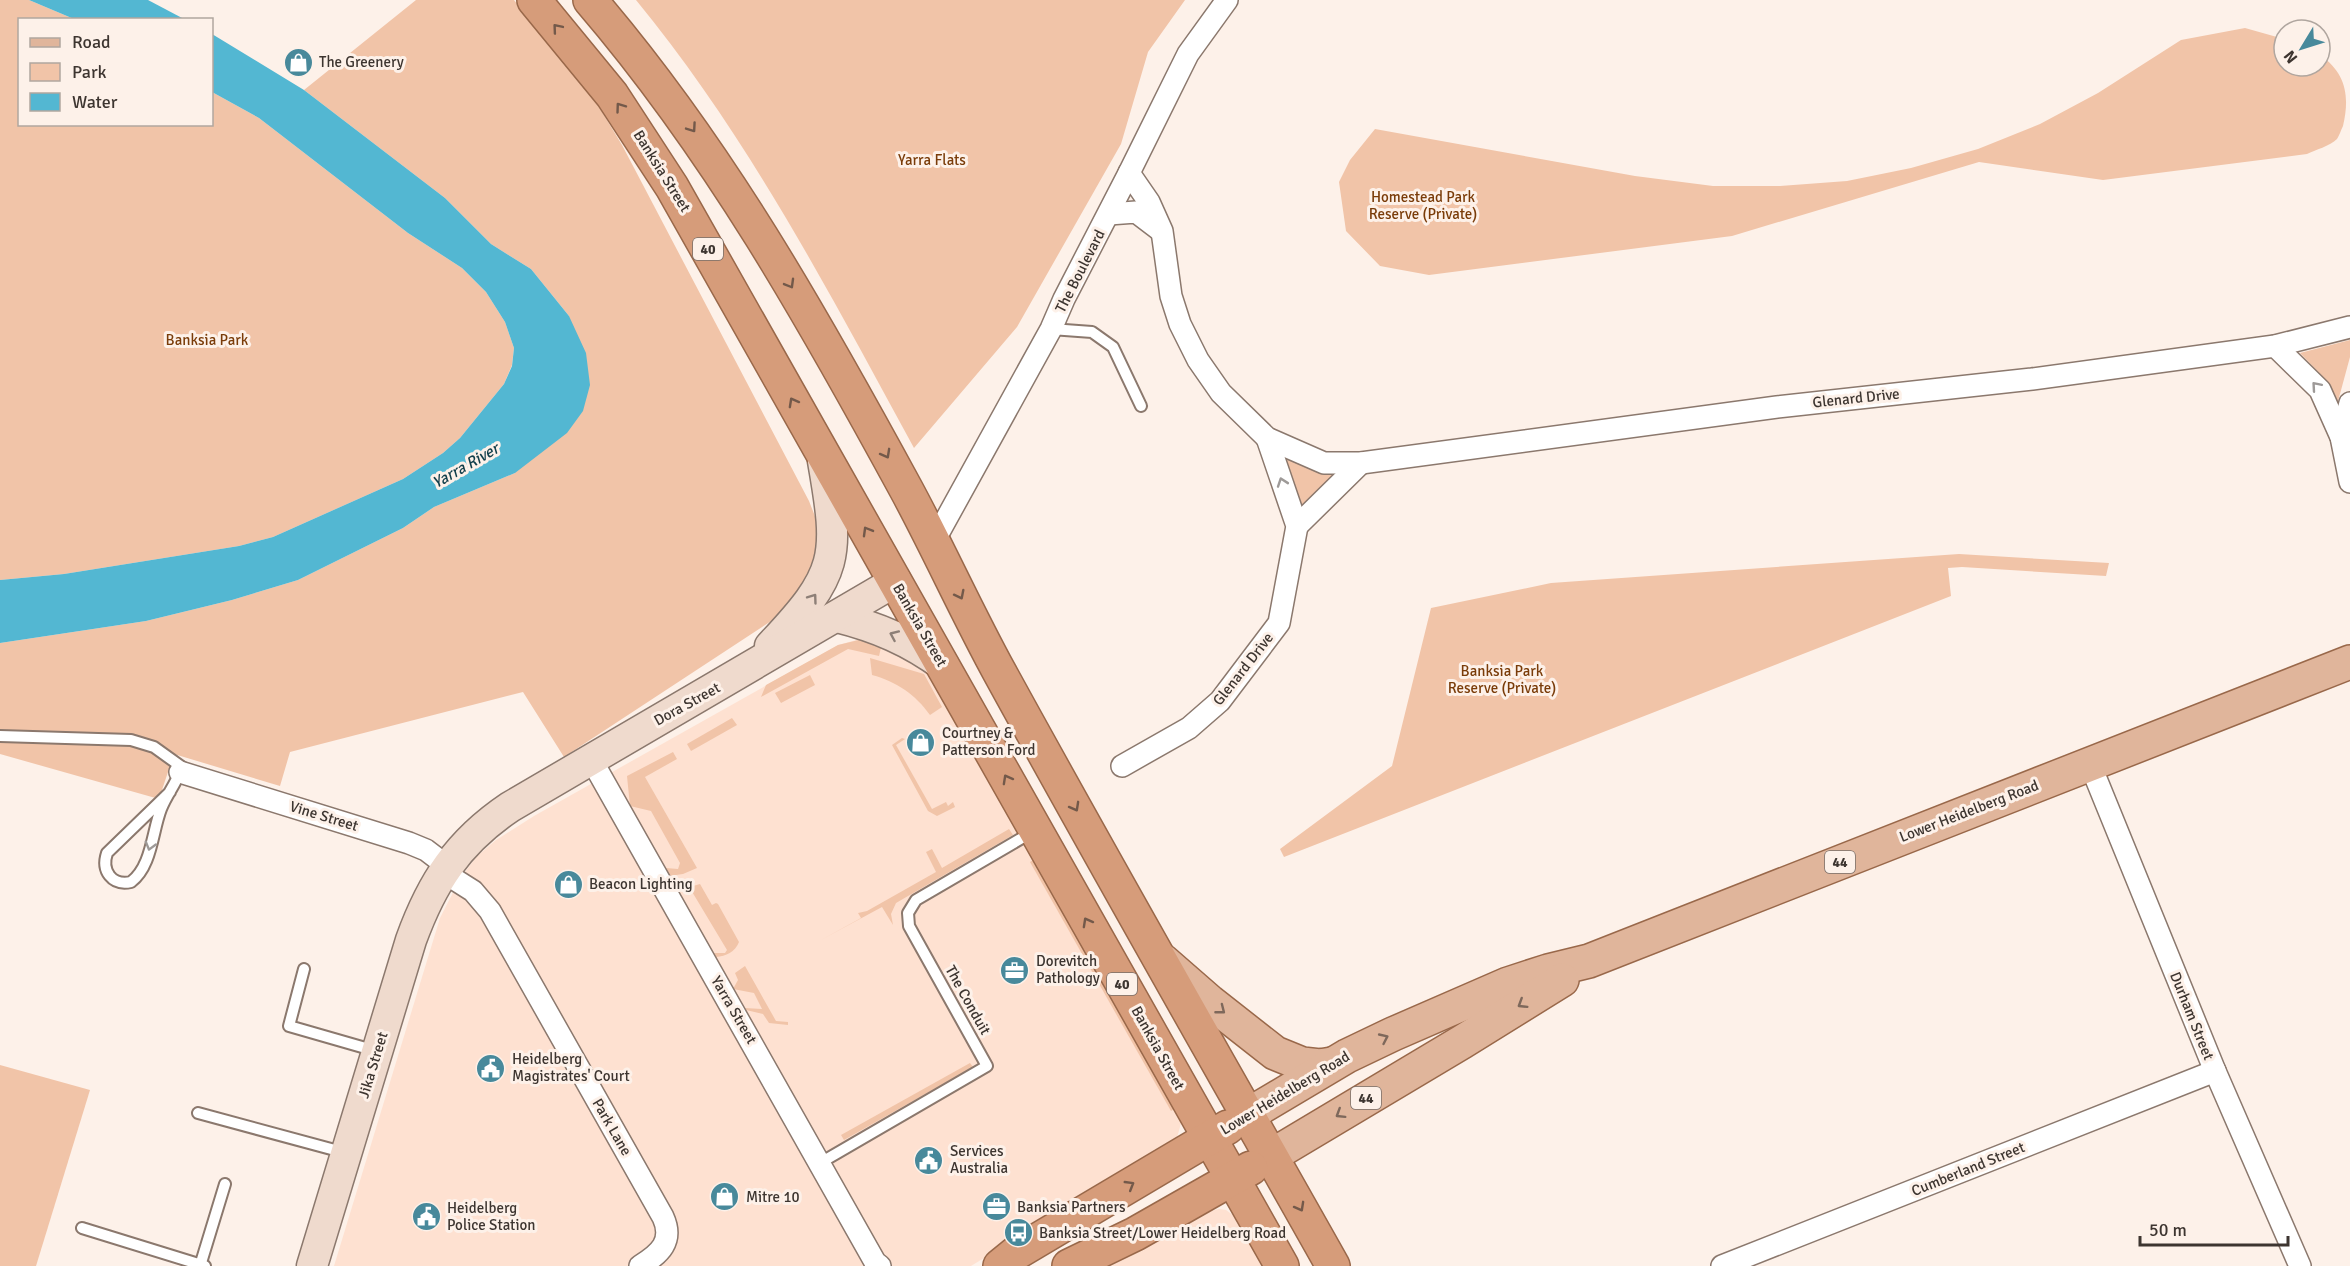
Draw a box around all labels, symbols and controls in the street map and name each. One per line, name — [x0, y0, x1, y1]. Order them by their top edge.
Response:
legend — [18, 18, 213, 126]
north arrow — [2272, 18, 2332, 78]
one-way arrow — [553, 23, 564, 34]
text: Road — [72, 31, 111, 53]
shop icon: The Greenery — [282, 46, 314, 78]
text: N — [2280, 46, 2302, 67]
place label: The Greenery — [319, 53, 404, 71]
text: Park — [72, 61, 107, 83]
text: Water — [72, 91, 118, 113]
one-way arrow — [616, 103, 627, 114]
one-way arrow — [685, 122, 696, 133]
street label: Banksia Street — [630, 127, 694, 215]
park label: Yarra Flats — [898, 151, 966, 169]
park label: Homestead Park Reserve (Private) — [1369, 188, 1477, 223]
street label: The Boulevard — [1051, 226, 1109, 316]
road number: 40 — [693, 238, 723, 260]
one-way arrow — [783, 278, 795, 288]
park label: Banksia Park — [166, 331, 249, 349]
one-way arrow — [2312, 382, 2323, 393]
street label: Glenard Drive — [1812, 384, 1900, 412]
one-way arrow — [789, 398, 800, 408]
water label: Yarra River — [429, 438, 504, 493]
one-way arrow — [879, 448, 890, 458]
one-way arrow — [1277, 477, 1290, 488]
one-way arrow — [862, 527, 874, 537]
street label: Banksia Street — [889, 580, 951, 670]
one-way arrow — [952, 588, 964, 599]
one-way arrow — [805, 593, 816, 604]
street label: Glenard Drive — [1209, 629, 1277, 709]
one-way arrow — [890, 631, 901, 643]
park label: Banksia Park Reserve (Private) — [1448, 662, 1556, 697]
street label: Dora Street — [651, 678, 723, 730]
place label: Courtney & Patterson Ford — [942, 724, 1035, 759]
shop icon: Courtney & Patterson Ford — [905, 726, 937, 758]
one-way arrow — [1003, 775, 1014, 785]
street label: Lower Heidelberg Road — [1897, 776, 2041, 846]
street label: Vine Street — [288, 797, 360, 835]
one-way arrow — [1068, 801, 1079, 811]
one-way arrow — [145, 840, 157, 851]
road number: 44 — [1825, 851, 1855, 873]
shop icon: Beacon Lighting — [552, 868, 584, 900]
place label: Beacon Lighting — [589, 875, 693, 893]
one-way arrow — [1083, 918, 1095, 929]
place label: Dorevitch Pathology — [1036, 952, 1100, 987]
office icon: Dorevitch Pathology — [999, 954, 1031, 986]
street label: The Conduit — [942, 962, 994, 1038]
street label: Durham Street — [2166, 969, 2218, 1063]
street label: Yarra Street — [707, 973, 761, 1047]
road number: 40 — [1107, 973, 1137, 995]
one-way arrow — [1518, 997, 1528, 1009]
street label: Banksia Street — [1128, 1003, 1188, 1093]
one-way arrow — [1214, 1003, 1225, 1014]
street label: Jika Street — [354, 1030, 392, 1100]
one-way arrow — [1378, 1033, 1389, 1045]
street label: Lower Heidelberg Road — [1217, 1047, 1353, 1139]
place label: Heidelberg Magistrates' Court — [512, 1050, 630, 1085]
public building icon: Heidelberg Magistrates' Court — [475, 1052, 507, 1084]
road number: 44 — [1351, 1087, 1381, 1109]
street label: Park Lane — [588, 1095, 636, 1159]
one-way arrow — [1336, 1107, 1346, 1119]
street label: Cumberland Street — [1909, 1138, 2027, 1200]
place label: Services Australia — [950, 1142, 1008, 1177]
public building icon: Services Australia — [913, 1144, 945, 1176]
shop icon: Mitre 10 — [709, 1181, 741, 1213]
one-way arrow — [1124, 1181, 1134, 1192]
place label: Mitre 10 — [746, 1188, 800, 1206]
office icon: Banksia Partners — [980, 1191, 1012, 1223]
place label: Banksia Partners — [1017, 1198, 1126, 1216]
place label: Heidelberg Police Station — [447, 1199, 536, 1234]
one-way arrow — [1292, 1200, 1304, 1211]
public building icon: Heidelberg Police Station — [410, 1201, 442, 1233]
scale bar — [2140, 1209, 2288, 1247]
bus stop icon: Banksia Street/Lower Heidelberg Road — [1002, 1217, 1034, 1249]
text: 50 m — [2149, 1219, 2187, 1241]
place label: Banksia Street/Lower Heidelberg Road — [1039, 1224, 1286, 1242]

